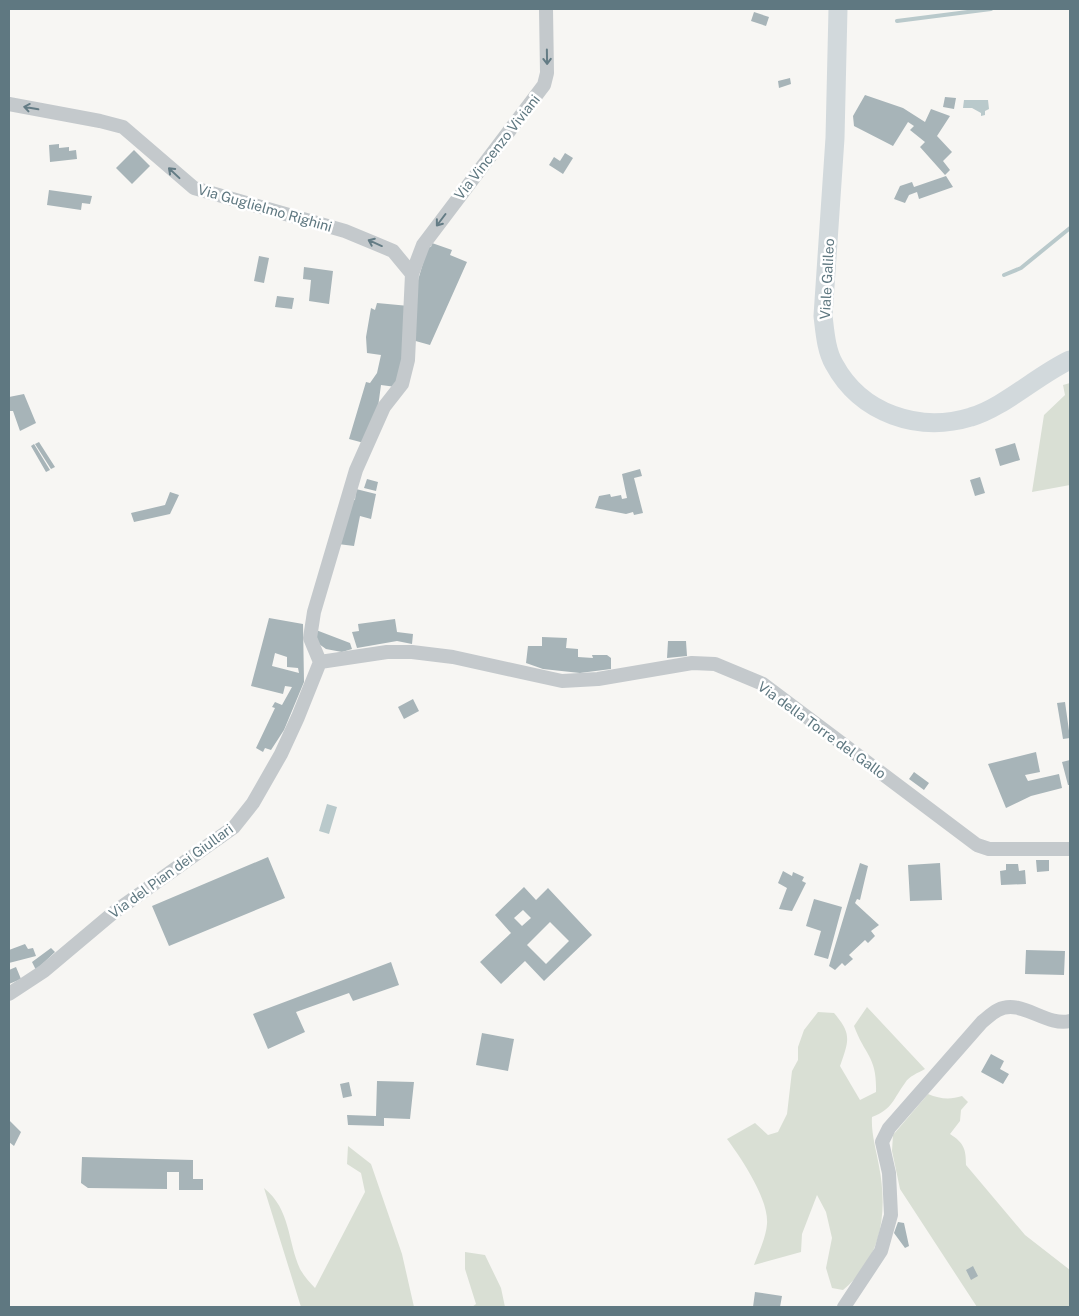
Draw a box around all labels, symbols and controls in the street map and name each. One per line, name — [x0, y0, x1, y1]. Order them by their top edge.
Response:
one-way arrow — [542, 49, 551, 65]
street label: Via Vincenzo Viviani — [451, 91, 543, 203]
one-way arrow — [24, 102, 40, 112]
one-way arrow — [168, 167, 181, 179]
street label: Via Guglielmo Righini — [196, 181, 334, 235]
one-way arrow — [436, 213, 446, 227]
one-way arrow — [368, 238, 383, 248]
street label: Viale Galileo — [817, 238, 837, 320]
street label: Via della Torre del Gallo — [755, 678, 889, 782]
street label: Via del Pian dei Giullari — [106, 821, 236, 921]

